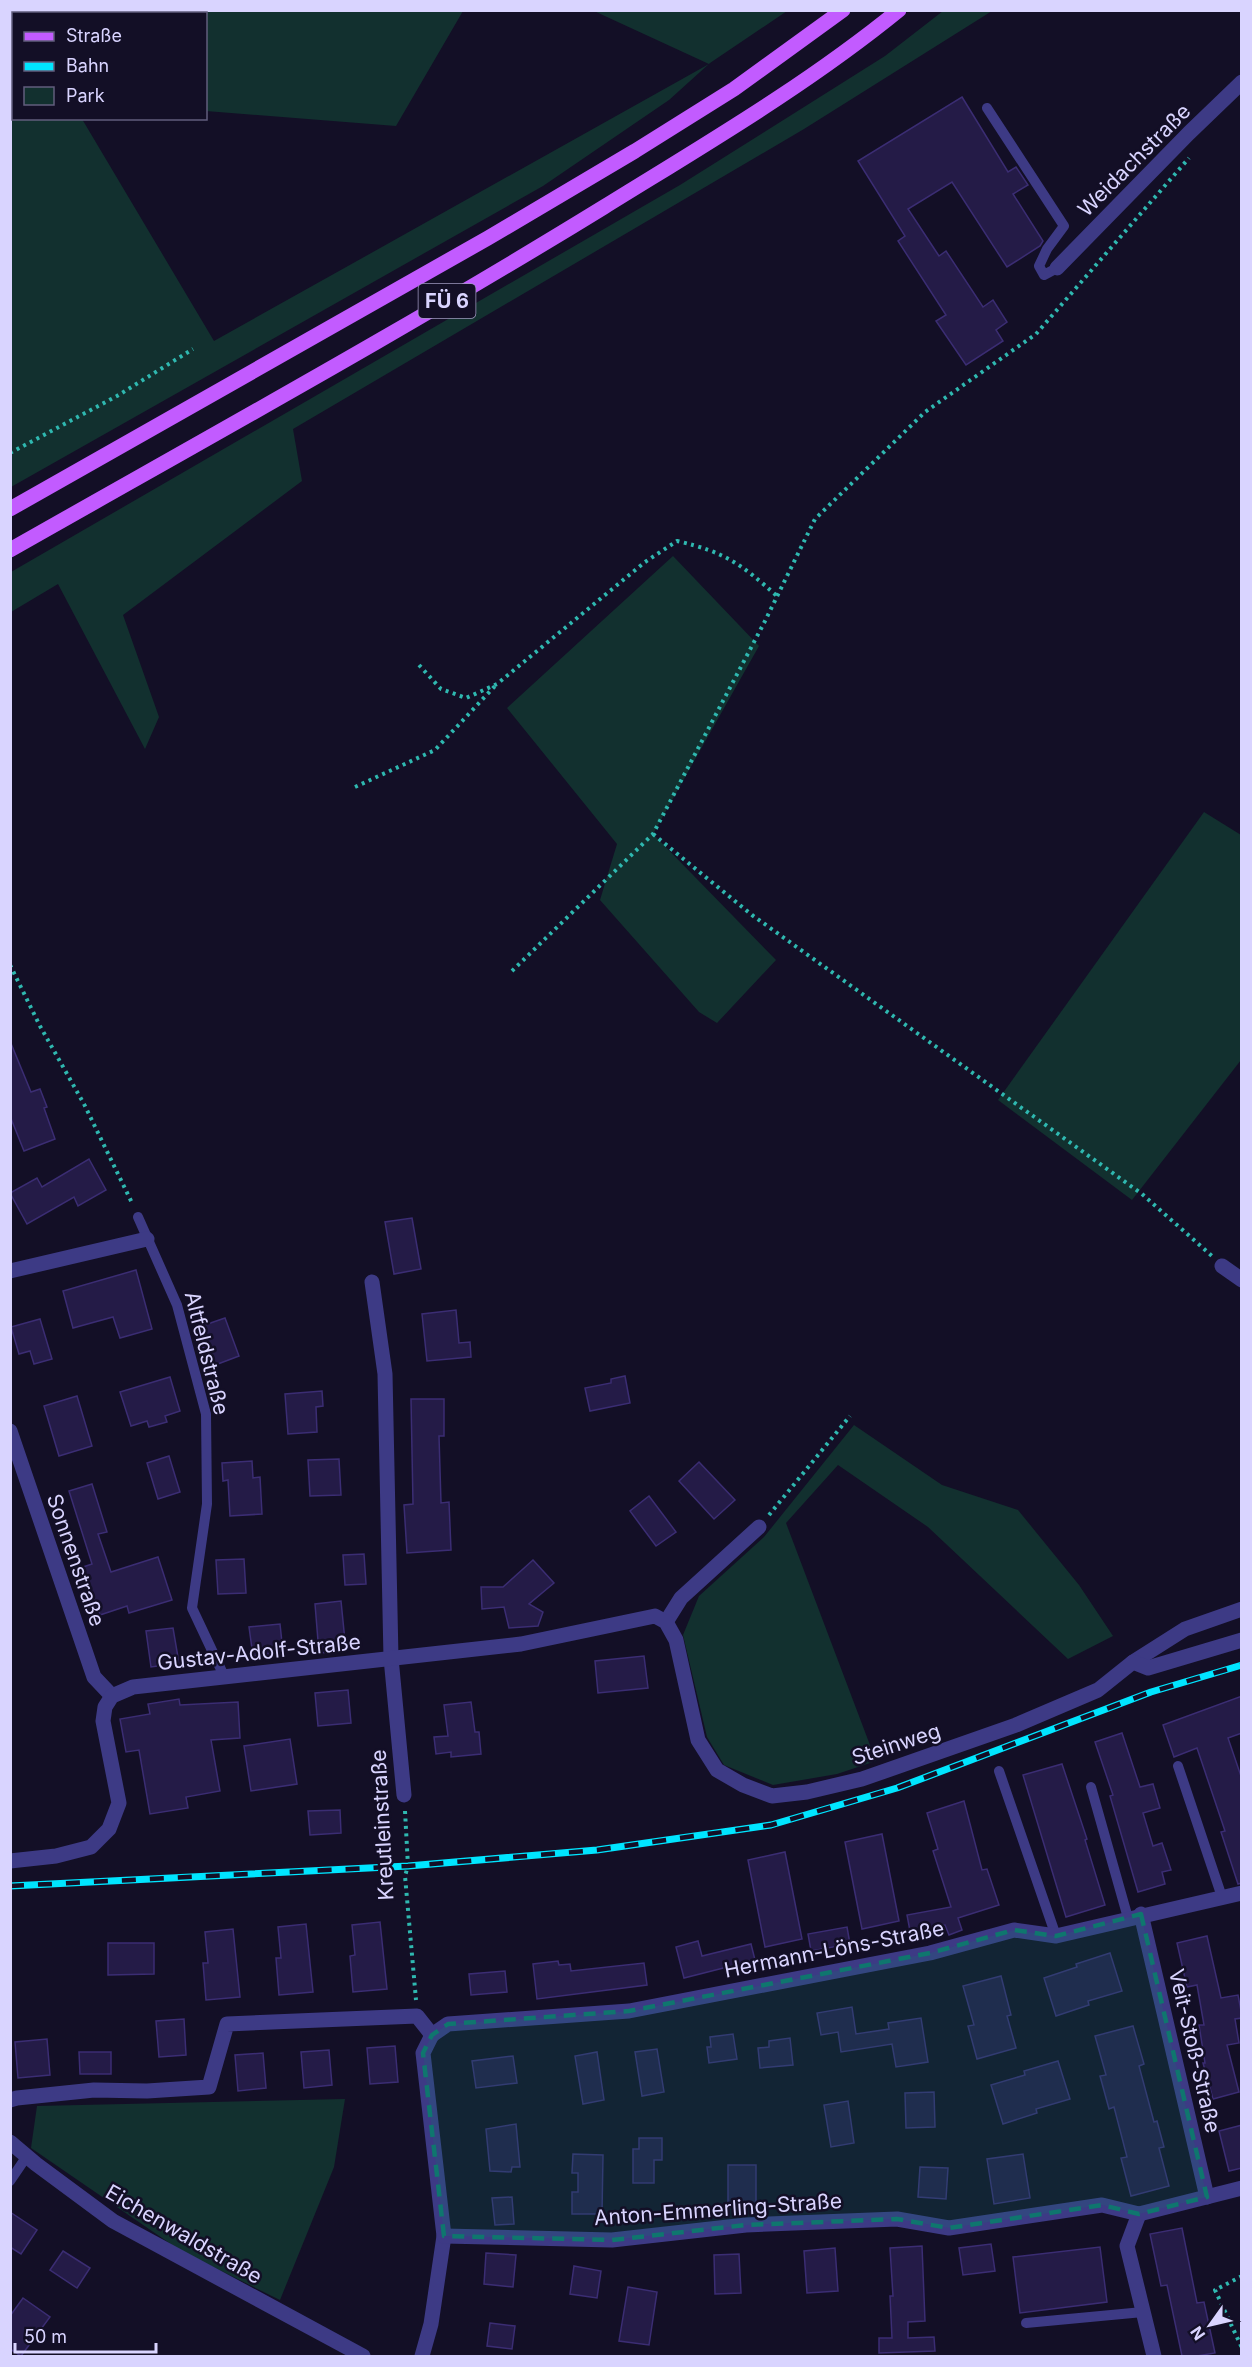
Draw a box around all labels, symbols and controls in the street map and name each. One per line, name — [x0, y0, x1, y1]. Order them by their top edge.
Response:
legend — [12, 12, 207, 120]
text: Straße — [66, 25, 122, 46]
text: Bahn — [66, 55, 109, 76]
text: Park — [66, 85, 105, 106]
street label: Weidachstraße — [1073, 99, 1195, 221]
road number: FÜ 6 — [418, 284, 476, 318]
street label: Altfeldstraße — [180, 1289, 234, 1417]
street label: Sonnenstraße — [42, 1491, 110, 1629]
street label: Gustav-Adolf-Straße — [156, 1629, 362, 1675]
street label: Steinweg — [848, 1718, 944, 1770]
street label: Kreutleinstraße — [366, 1749, 398, 1901]
street label: Hermann-Löns-Straße — [722, 1915, 946, 1983]
street label: Veit-Stoß-Straße — [1164, 1967, 1226, 2135]
street label: Eichenwaldstraße — [101, 2179, 267, 2289]
street label: Anton-Emmerling-Straße — [593, 2188, 843, 2230]
north arrow — [1180, 2295, 1240, 2355]
scale bar — [15, 2316, 156, 2354]
text: N — [1186, 2323, 1209, 2344]
text: 50 m — [24, 2326, 67, 2347]

